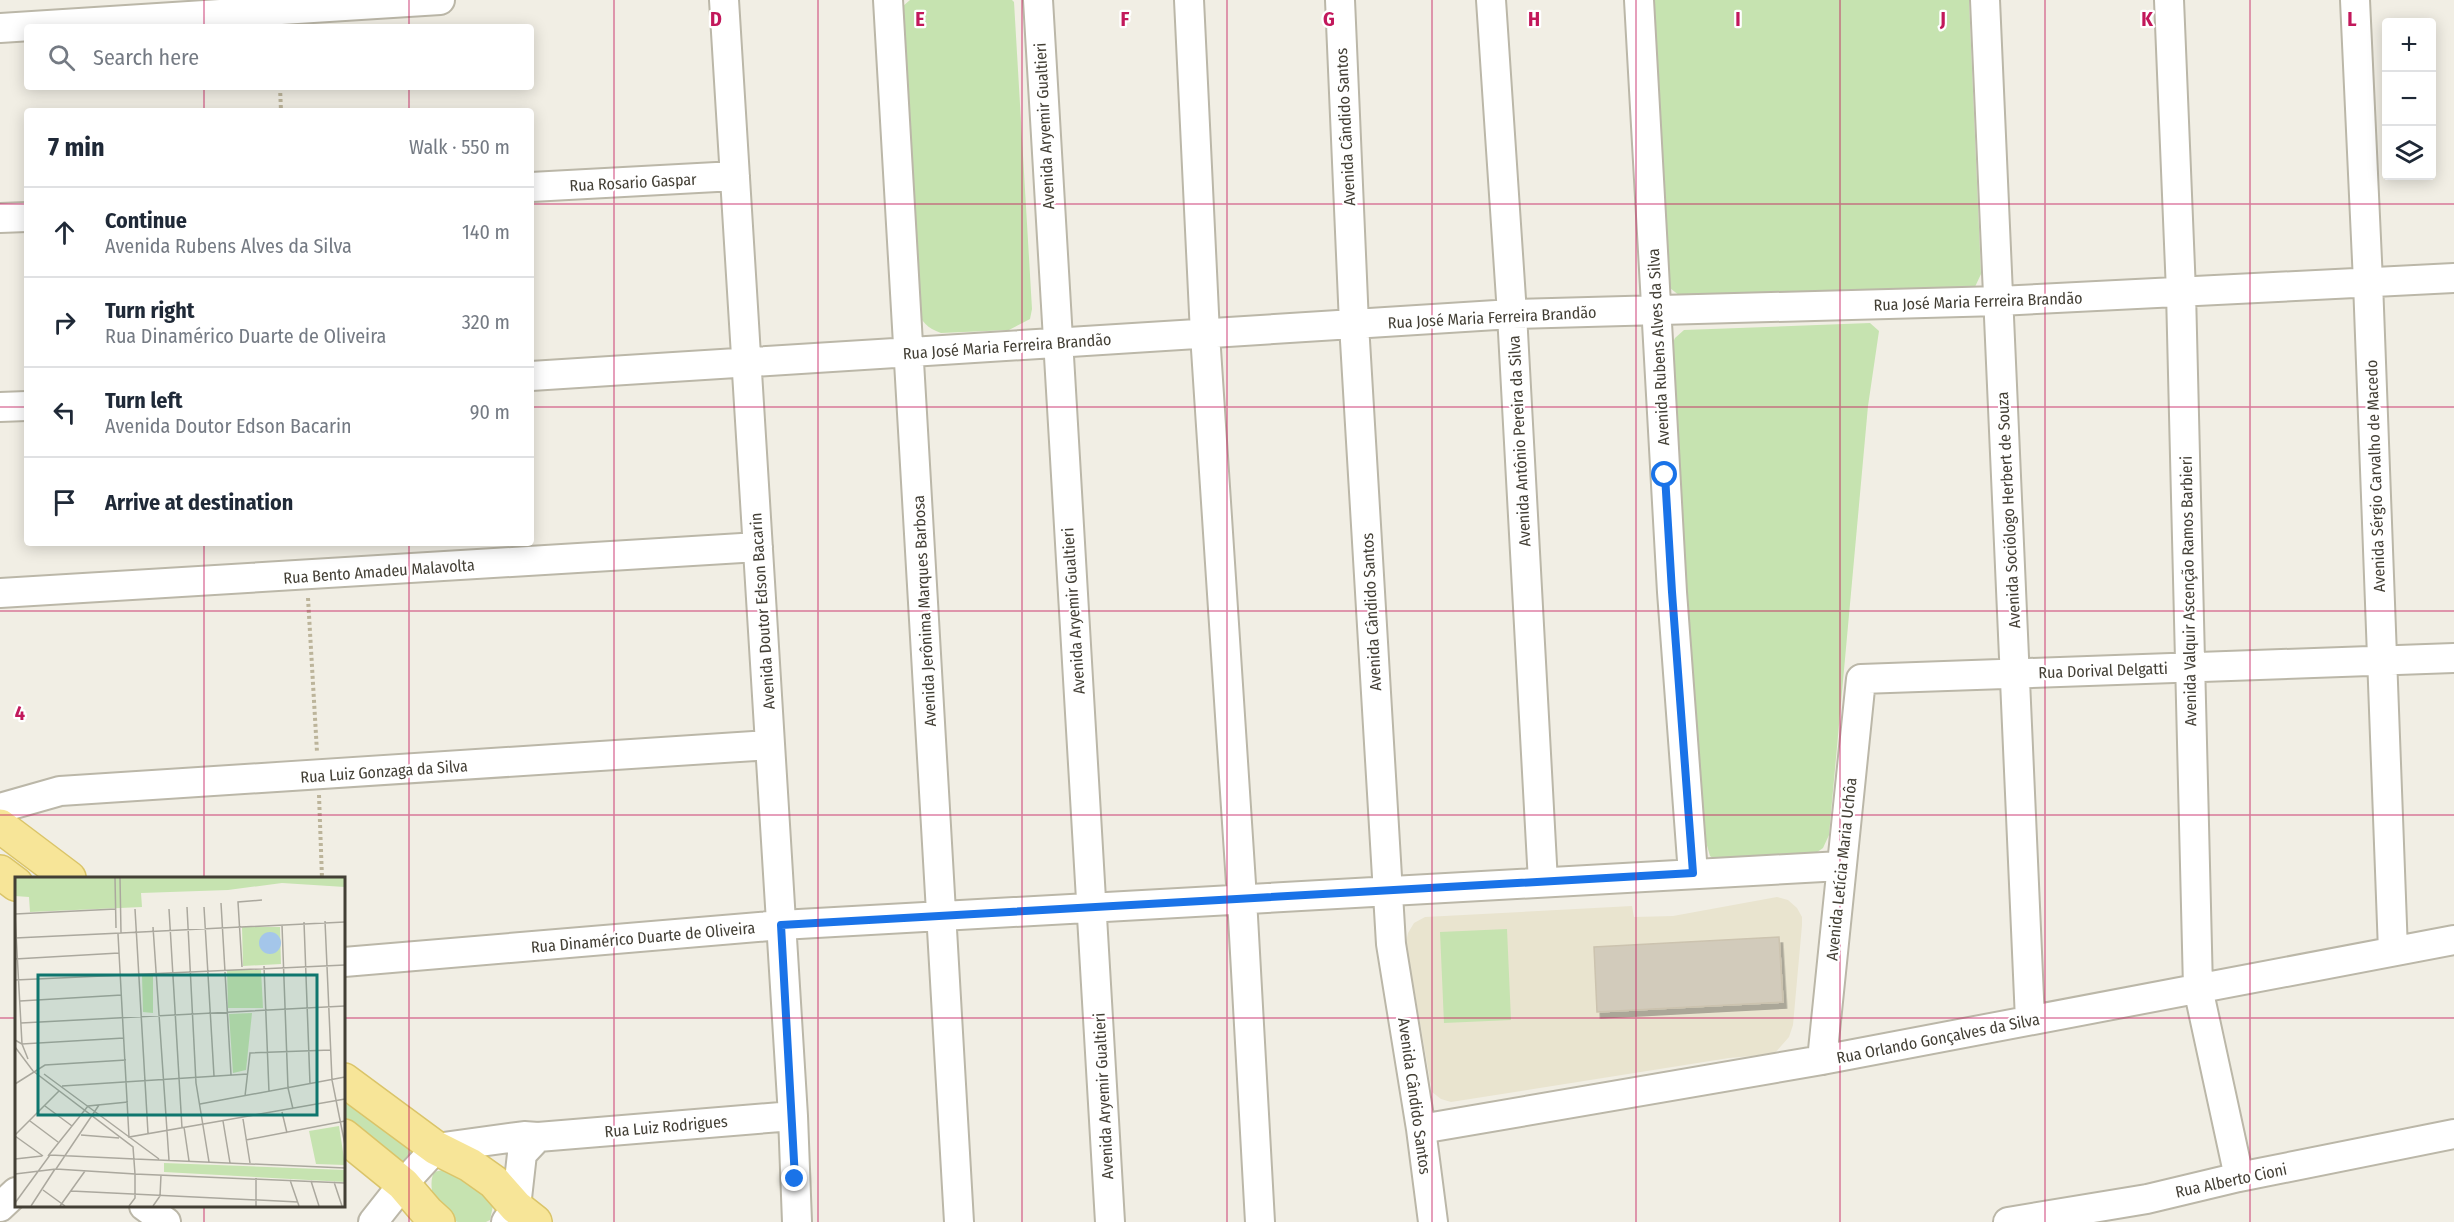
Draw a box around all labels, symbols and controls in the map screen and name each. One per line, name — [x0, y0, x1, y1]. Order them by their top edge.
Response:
text: D — [710, 7, 722, 31]
text: E — [915, 7, 925, 31]
text: F — [1121, 7, 1130, 31]
text: G — [1323, 7, 1335, 31]
text: H — [1528, 7, 1540, 31]
text: I — [1735, 7, 1741, 31]
text: J — [1939, 7, 1946, 31]
text: K — [2141, 7, 2153, 31]
text: L — [2347, 7, 2357, 31]
map controls — [2382, 18, 2436, 180]
button: + — [2382, 18, 2436, 72]
search box — [24, 24, 534, 90]
icon: search — [45, 41, 78, 74]
street label: Avenida Aryemir Gualtieri — [1031, 42, 1058, 210]
text: Search here — [93, 44, 199, 71]
street label: Avenida Cândido Santos — [1332, 47, 1359, 206]
button: − — [2382, 72, 2436, 126]
button: layers — [2382, 126, 2436, 180]
text: 7 min — [48, 132, 105, 163]
text: Walk · 550 m — [409, 135, 510, 159]
street label: Rua Rosario Gaspar — [569, 170, 698, 195]
text: Continue — [105, 207, 187, 234]
icon: ahead — [48, 216, 81, 249]
text: 140 m — [462, 220, 510, 244]
text: Avenida Rubens Alves da Silva — [105, 234, 352, 258]
street label: Avenida Rubens Alves da Silva — [1644, 248, 1673, 446]
street label: Rua José Maria Ferreira Brandão — [1873, 288, 2083, 315]
text: Turn right — [105, 297, 194, 324]
street label: Rua José Maria Ferreira Brandão — [1387, 303, 1597, 332]
icon: right — [48, 306, 81, 339]
text: 320 m — [462, 310, 510, 334]
text: Rua Dinamérico Duarte de Oliveira — [105, 324, 386, 348]
street label: Rua José Maria Ferreira Brandão — [902, 330, 1112, 363]
street label: Avenida Antônio Pereira da Silva — [1504, 335, 1535, 547]
street label: Avenida Sérgio Carvalho de Macedo — [2362, 359, 2389, 593]
text: Turn left — [105, 387, 183, 414]
street label: Avenida Sociólogo Herbert de Souza — [1993, 391, 2024, 629]
icon: left — [48, 396, 81, 429]
text: 90 m — [470, 400, 510, 424]
text: Avenida Doutor Edson Bacarin — [105, 414, 352, 438]
street label: Avenida Valquir Ascenção Ramos Barbieri — [2177, 456, 2200, 726]
route start — [1651, 461, 1677, 487]
icon: arrive — [48, 486, 81, 519]
text: Arrive at destination — [105, 489, 293, 516]
street label: Avenida Jerônima Marques Barbosa — [909, 495, 940, 727]
street label: Avenida Doutor Edson Bacarin — [746, 512, 779, 710]
street label: Avenida Aryemir Gualtieri — [1058, 527, 1089, 695]
street label: Avenida Cândido Santos — [1358, 532, 1385, 691]
street label: Rua Bento Amadeu Malavolta — [283, 555, 475, 588]
street label: Rua Dorival Delgatti — [2038, 659, 2168, 682]
text: 4 — [15, 701, 25, 725]
street label: Rua Luiz Gonzaga da Silva — [300, 756, 468, 787]
street label: Avenida Letícia Maria Uchôa — [1822, 777, 1861, 961]
inset map — [15, 877, 345, 1207]
street label: Rua Dinamérico Duarte de Oliveira — [530, 918, 756, 957]
street label: Rua Orlando Gonçalves da Silva — [1835, 1009, 2041, 1068]
street label: Avenida Aryemir Gualtieri — [1090, 1012, 1117, 1180]
street label: Avenida Cândido Santos — [1394, 1016, 1435, 1176]
street label: Rua Luiz Rodrigues — [604, 1112, 729, 1141]
street label: Rua Alberto Cioni — [2174, 1159, 2289, 1202]
route end — [781, 1165, 807, 1191]

